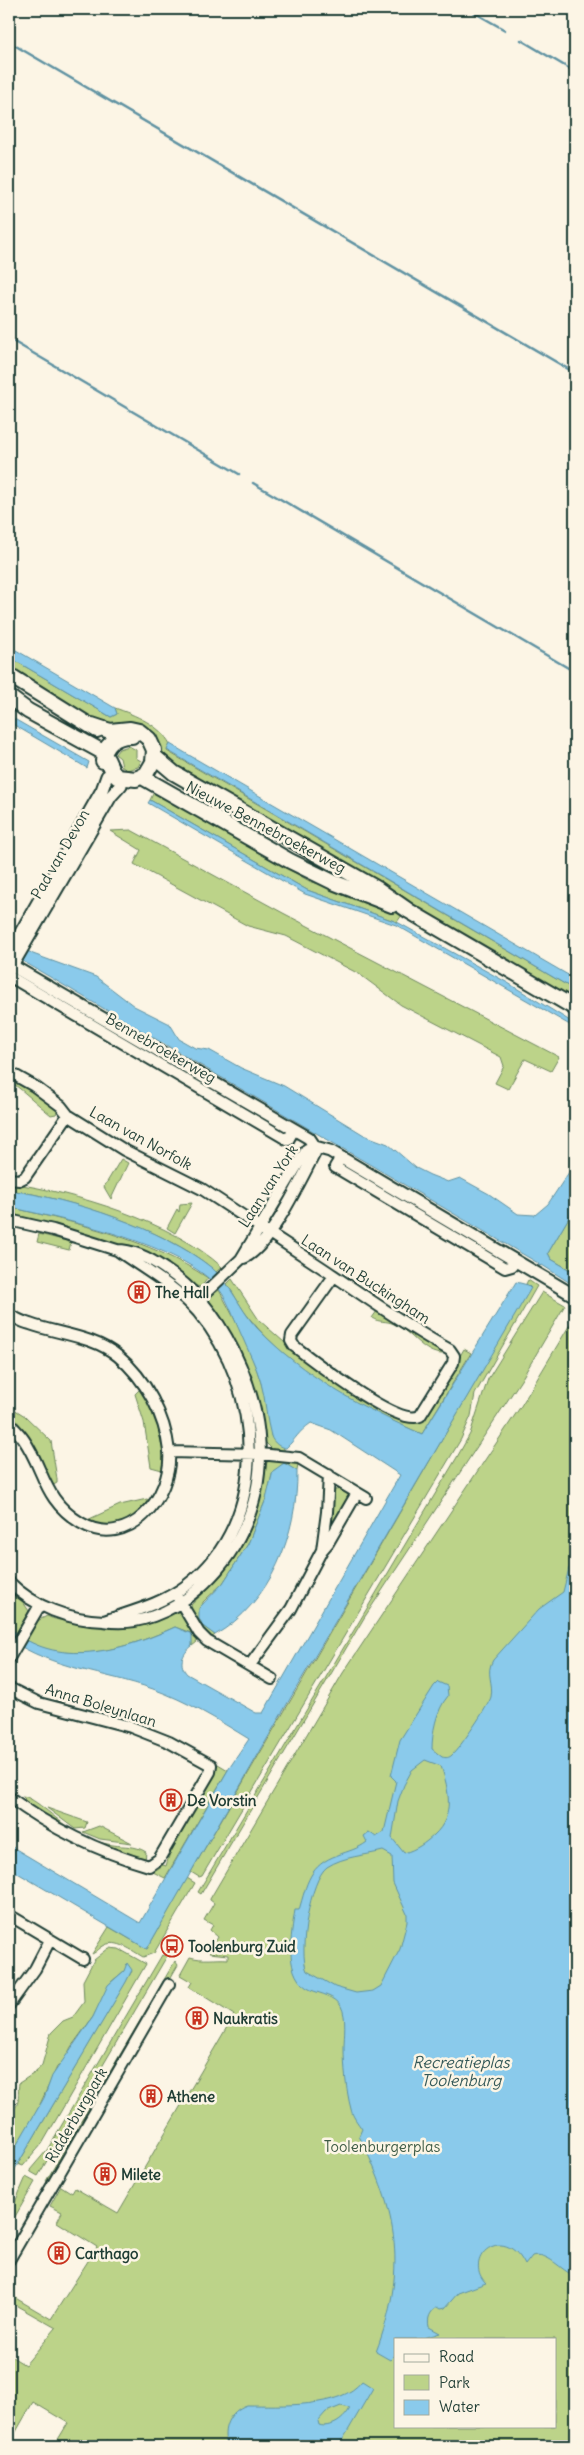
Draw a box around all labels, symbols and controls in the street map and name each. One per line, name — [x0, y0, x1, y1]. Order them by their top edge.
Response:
street label: Nieuwe Bennebroekerweg — [183, 777, 349, 877]
street label: Pad van Devon — [27, 805, 94, 902]
street label: Bennebroekerweg — [102, 1009, 220, 1087]
street label: Laan van Norfolk — [86, 1102, 196, 1174]
street label: Laan van York — [234, 1141, 302, 1231]
street label: Laan van Buckingham — [298, 1230, 434, 1328]
building icon: The Hall — [127, 1280, 151, 1304]
place label: The Hall — [155, 1283, 209, 1302]
street label: Anna Boleynlaan — [43, 1679, 159, 1731]
building icon: De Vorstin — [159, 1788, 183, 1812]
place label: De Vorstin — [187, 1791, 257, 1810]
bus stop icon: Toolenburg Zuid — [160, 1934, 184, 1958]
place label: Toolenburg Zuid — [188, 1937, 296, 1957]
building icon: Naukratis — [185, 2006, 209, 2030]
place label: Naukratis — [213, 2009, 278, 2028]
water label: Recreatieplas Toolenburg — [412, 2052, 510, 2090]
street label: Ridderburgpark — [41, 2064, 111, 2166]
building icon: Athene — [139, 2084, 163, 2108]
place label: Athene — [167, 2087, 215, 2106]
park label: Toolenburgerplas — [324, 2137, 441, 2156]
building icon: Milete — [93, 2162, 117, 2186]
place label: Milete — [121, 2165, 161, 2184]
building icon: Carthago — [47, 2241, 71, 2265]
place label: Carthago — [75, 2244, 139, 2264]
legend — [394, 2338, 556, 2428]
text: Road — [439, 2347, 474, 2366]
text: Park — [439, 2373, 470, 2392]
text: Water — [439, 2397, 480, 2416]

